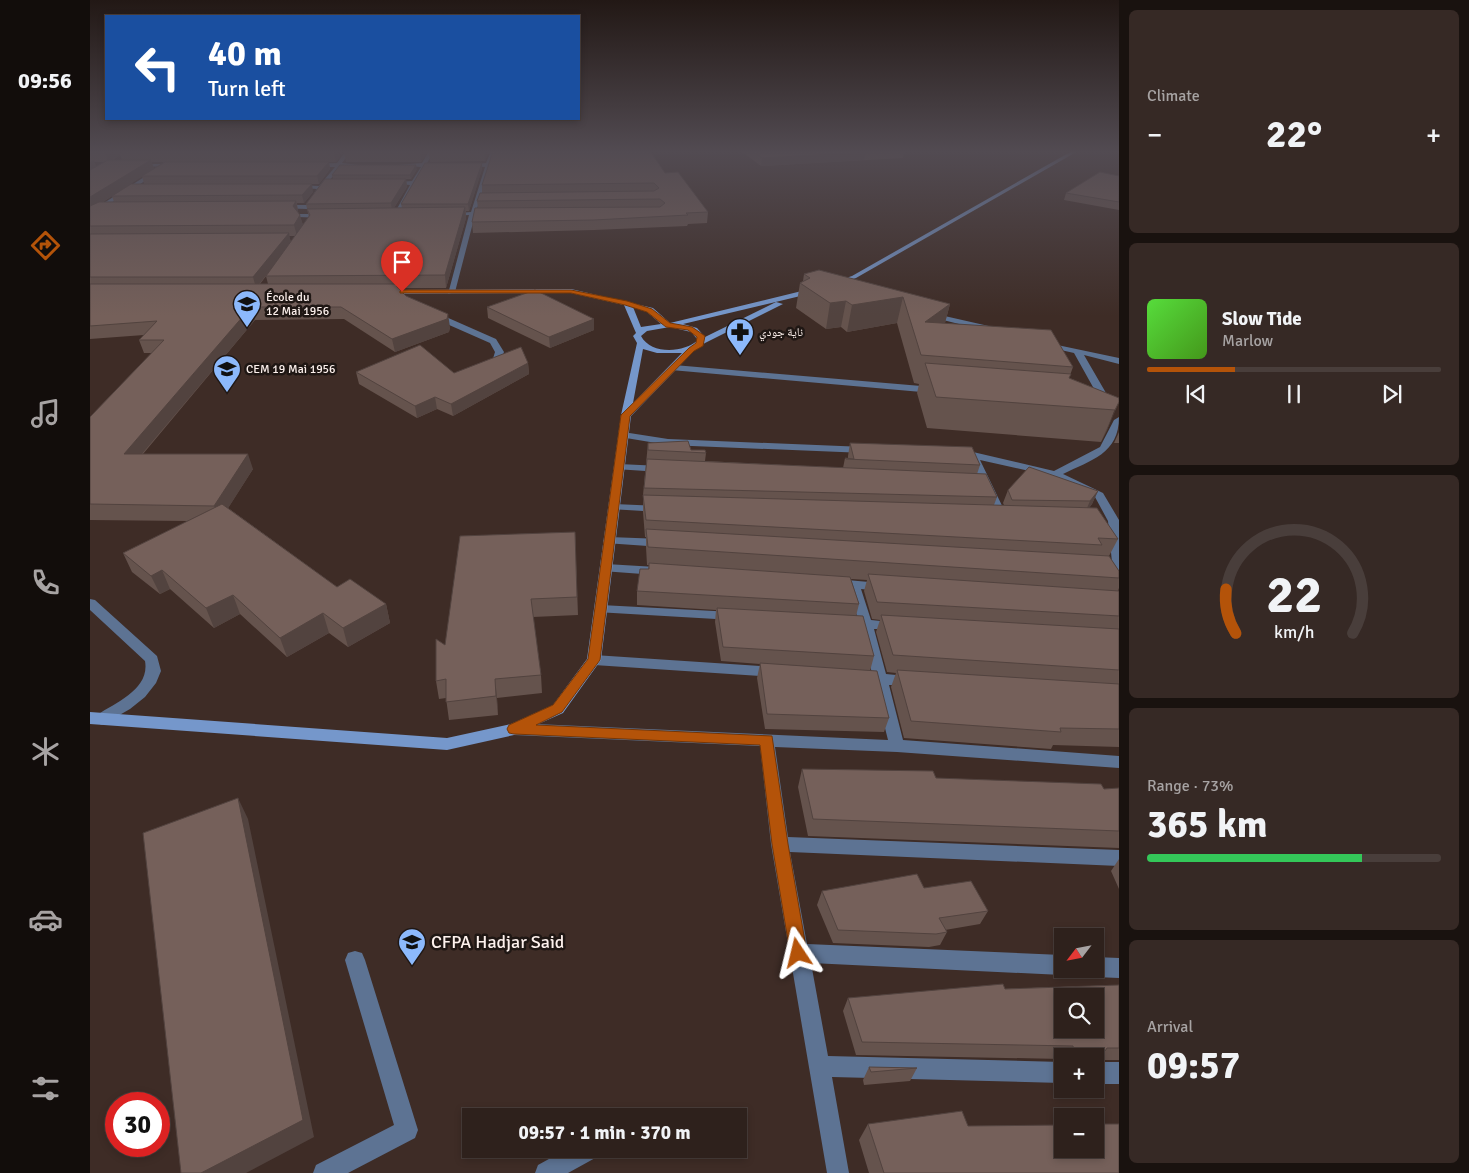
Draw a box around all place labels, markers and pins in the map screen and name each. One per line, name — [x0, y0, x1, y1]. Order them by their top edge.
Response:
pin — [381, 241, 423, 292]
school or university icon: École du 12 Mai 1956 — [232, 289, 262, 328]
place label: École du 12 Mai 1956 — [266, 290, 329, 319]
pharmacy icon: ناية جودي — [725, 317, 755, 356]
place label: ناية جودي — [759, 325, 803, 342]
school or university icon: CEM 19 Mai 1956 — [212, 354, 242, 393]
place label: CEM 19 Mai 1956 — [246, 362, 336, 377]
school or university icon: CFPA Hadjar Said — [397, 927, 427, 966]
place label: CFPA Hadjar Said — [431, 931, 564, 953]

